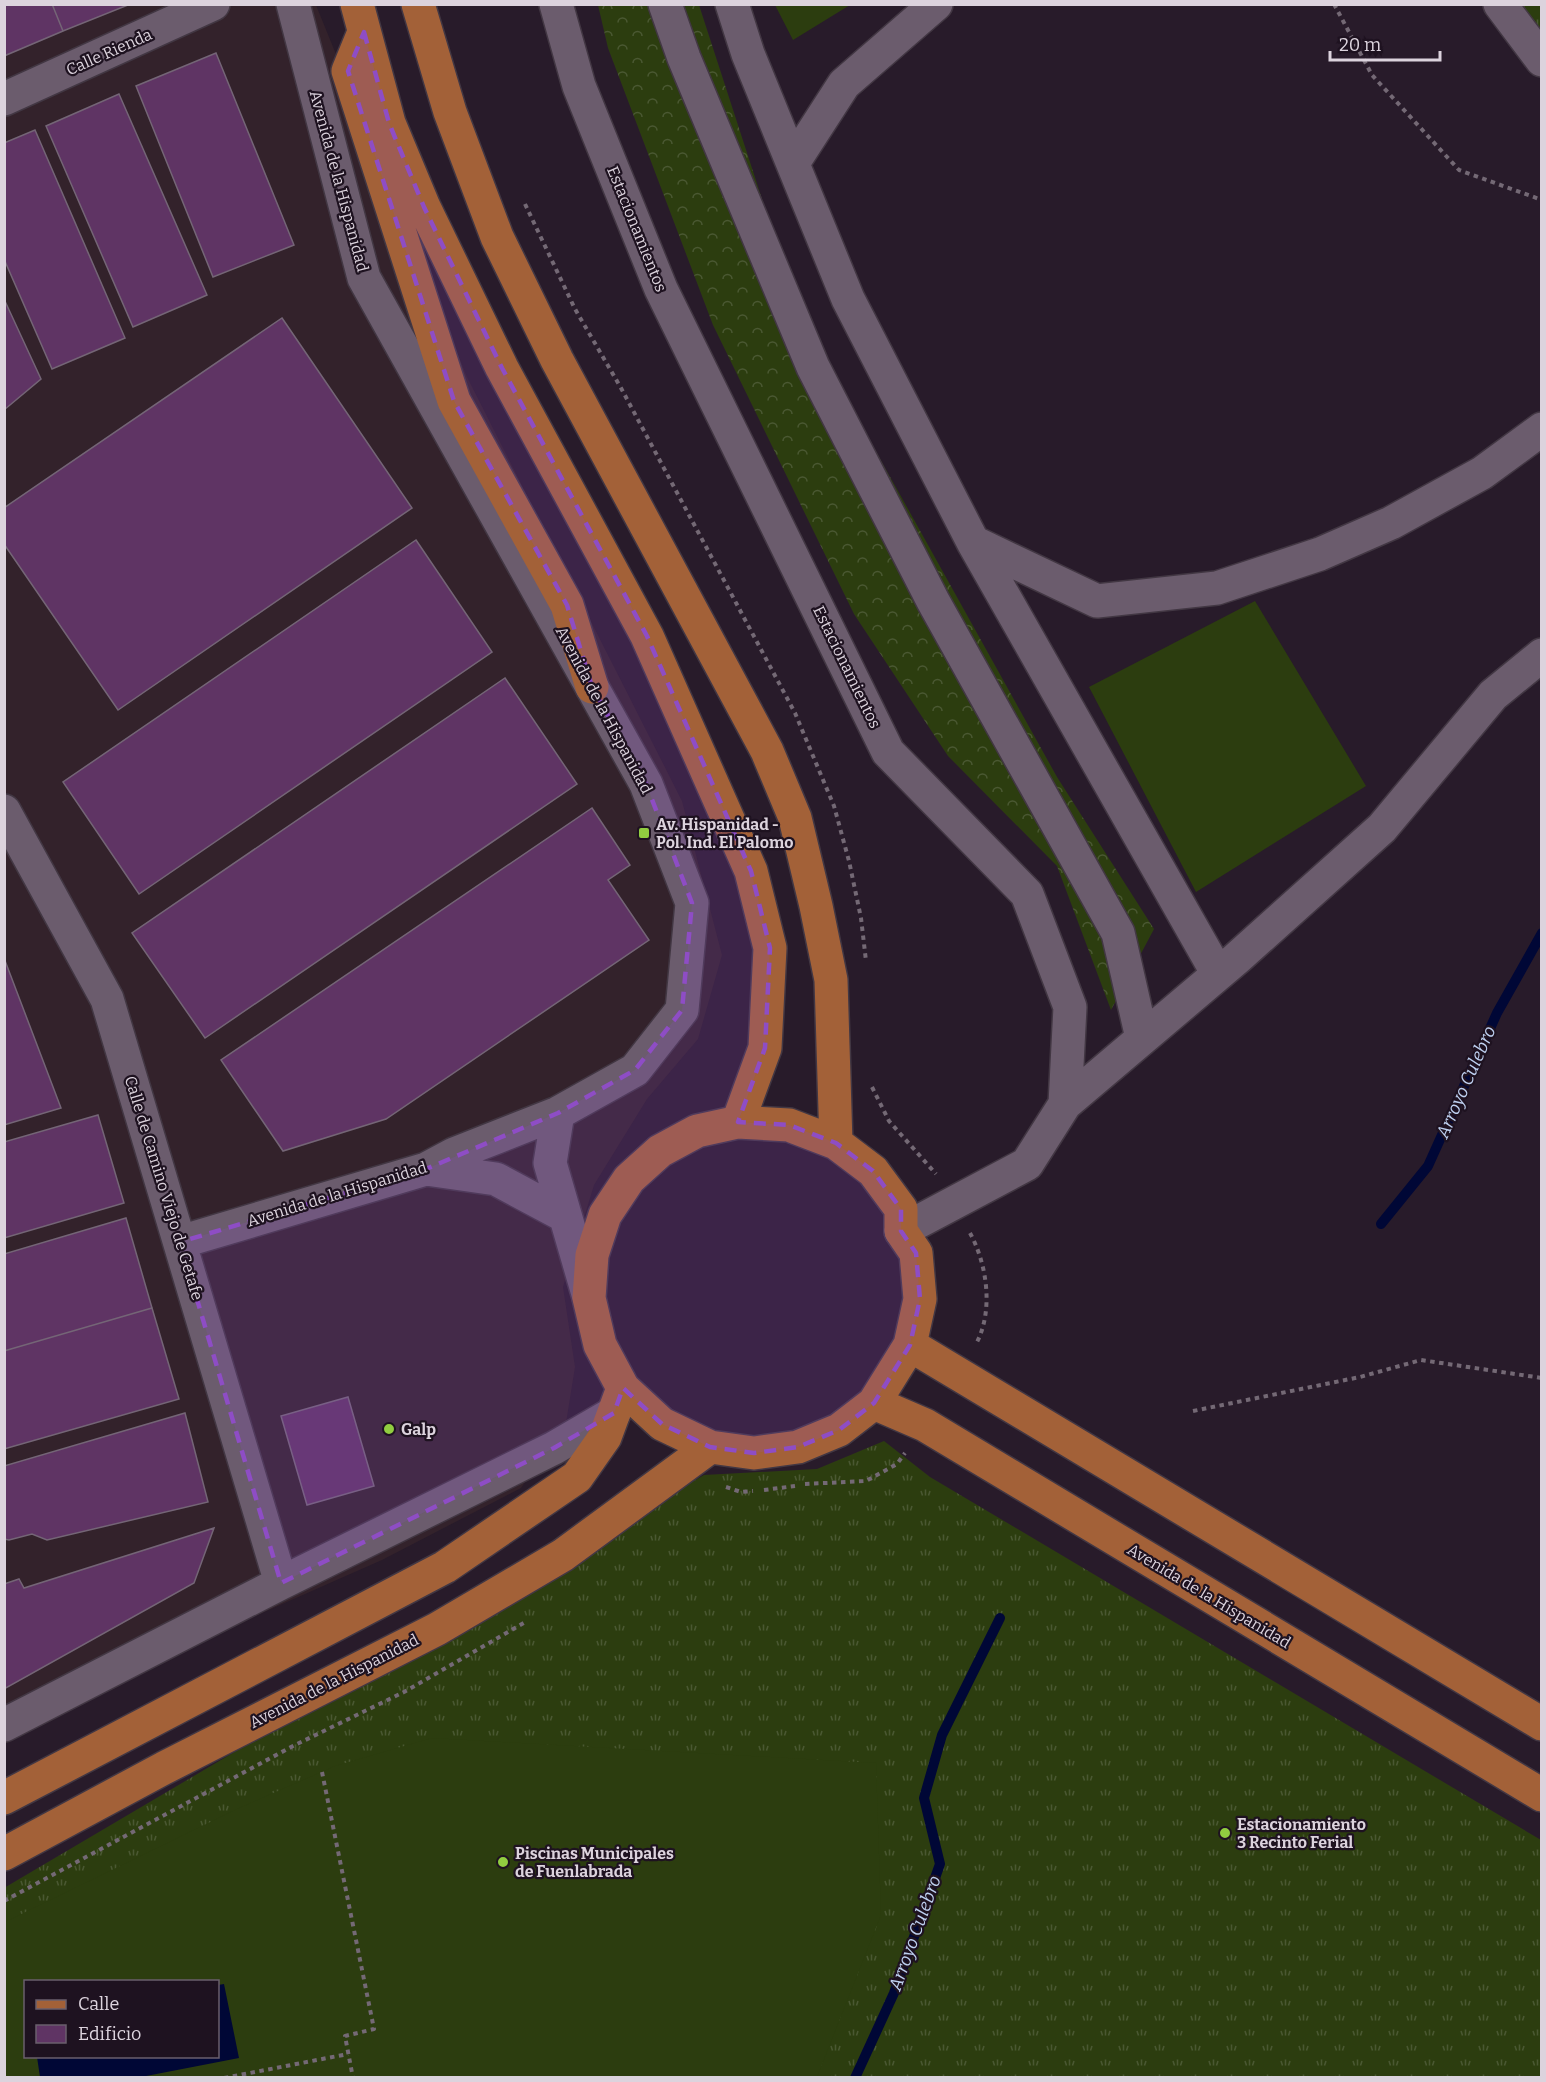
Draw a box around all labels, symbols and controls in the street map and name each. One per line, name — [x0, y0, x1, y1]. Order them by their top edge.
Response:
scale bar — [1330, 24, 1440, 62]
street label: Calle Rienda — [63, 25, 155, 79]
text: 20 m — [1339, 34, 1381, 56]
street label: Avenida de la Hispanidad — [306, 88, 373, 274]
street label: Estacionamientos — [603, 163, 671, 295]
street label: Estacionamientos — [809, 603, 885, 731]
street label: Avenida de la Hispanidad — [552, 623, 657, 798]
place label: Av. Hispanidad - Pol. Ind. El Palomo — [656, 815, 793, 852]
marker: Av. Hispanidad - Pol. Ind. El Palomo — [637, 826, 651, 840]
water label: Arroyo Culebro — [1431, 1022, 1501, 1143]
street label: Calle de Camino Viejo de Getafe — [121, 1074, 207, 1302]
street label: Avenida de la Hispanidad — [245, 1157, 430, 1230]
place label: Galp — [401, 1420, 436, 1439]
marker: Galp — [382, 1422, 396, 1436]
street label: Avenida de la Hispanidad — [1124, 1540, 1295, 1653]
street label: Avenida de la Hispanidad — [246, 1630, 422, 1732]
place label: Estacionamiento 3 Recinto Ferial — [1237, 1815, 1366, 1852]
marker: Estacionamiento 3 Recinto Ferial — [1218, 1826, 1232, 1840]
place label: Piscinas Municipales de Fuenlabrada — [515, 1844, 674, 1881]
marker: Piscinas Municipales de Fuenlabrada — [496, 1855, 510, 1869]
water label: Arroyo Culebro — [884, 1873, 946, 1994]
legend — [24, 1980, 219, 2058]
text: Calle — [78, 1993, 119, 2015]
text: Edificio — [78, 2023, 141, 2045]

